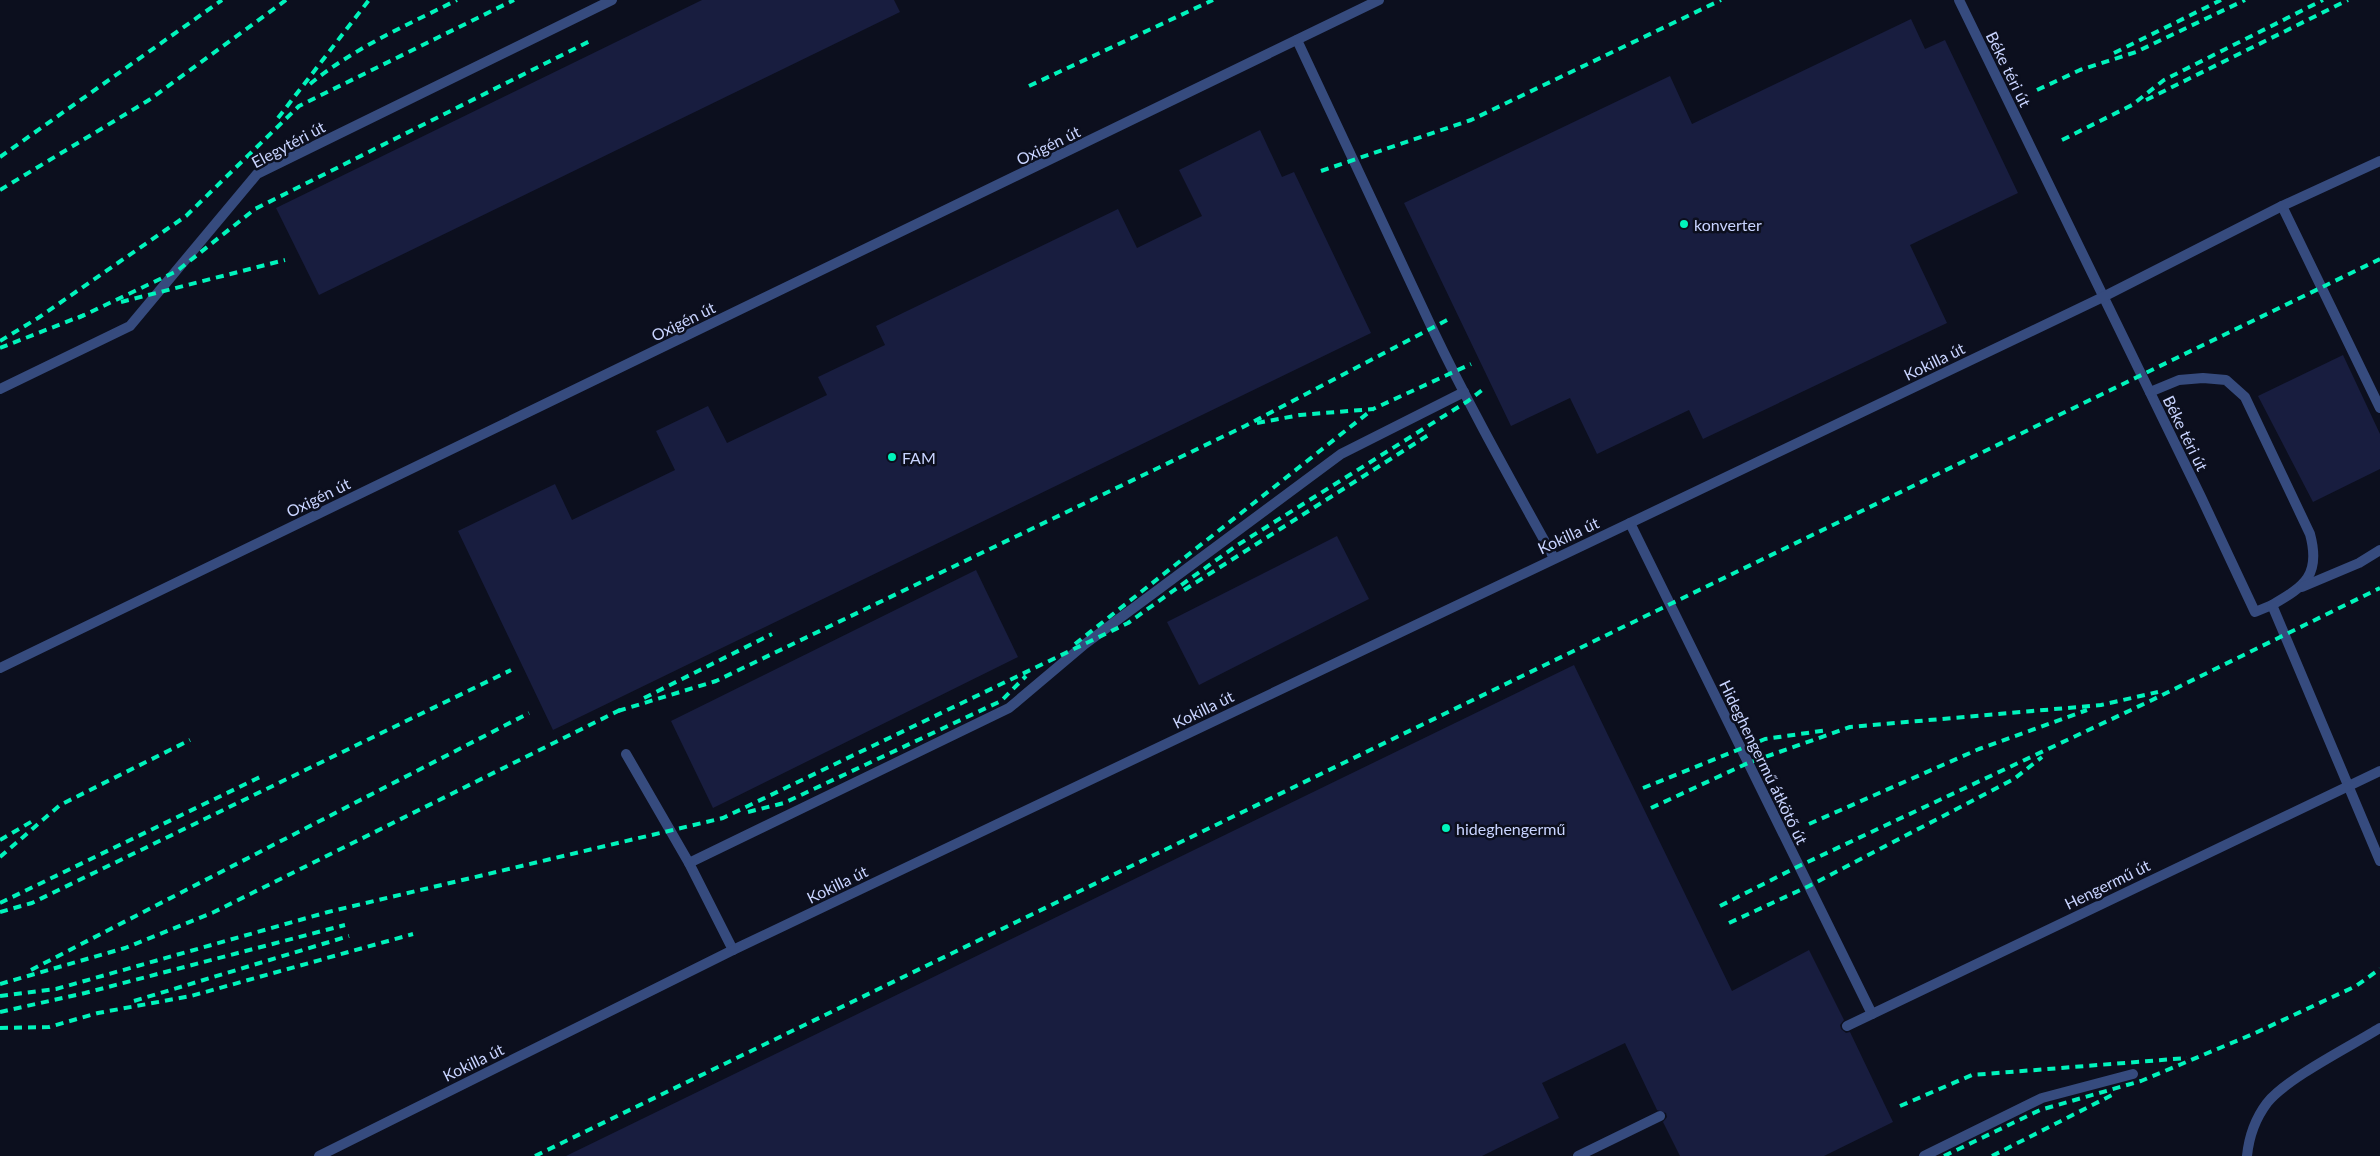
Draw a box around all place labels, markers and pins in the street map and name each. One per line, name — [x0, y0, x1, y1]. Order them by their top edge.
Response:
place label: konverter — [1694, 215, 1762, 234]
marker: konverter — [1678, 218, 1690, 230]
place label: FAM — [902, 448, 936, 467]
marker: FAM — [886, 451, 898, 463]
place label: hideghengermű — [1456, 819, 1565, 838]
marker: hideghengermű — [1440, 822, 1452, 834]

